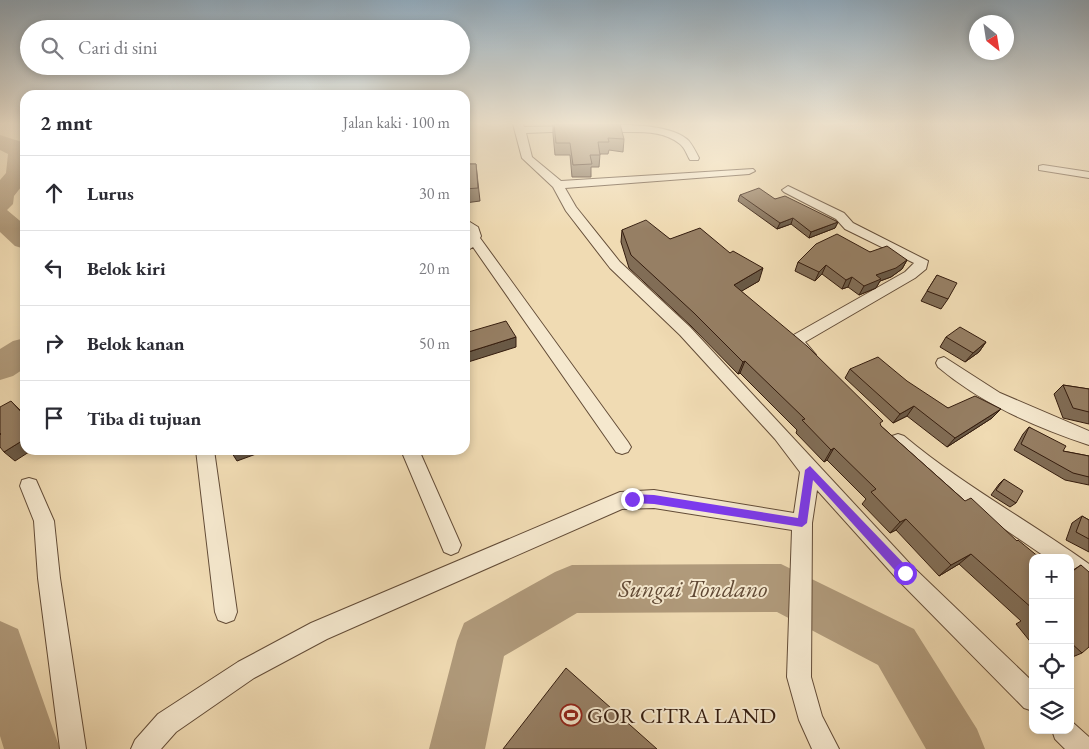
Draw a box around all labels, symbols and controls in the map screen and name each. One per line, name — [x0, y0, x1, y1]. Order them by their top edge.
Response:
north arrow — [969, 15, 1014, 60]
search box — [20, 20, 470, 75]
icon: search — [38, 34, 66, 62]
text: Cari di sini — [78, 35, 157, 60]
text: 2 mnt — [40, 109, 92, 136]
text: Jalan kaki · 100 m — [343, 112, 450, 133]
icon: ahead — [40, 179, 68, 207]
text: Lurus — [87, 181, 134, 206]
text: 30 m — [419, 183, 450, 204]
icon: left — [40, 254, 68, 282]
text: Belok kiri — [87, 256, 166, 281]
text: 20 m — [419, 258, 450, 279]
icon: right — [40, 329, 68, 357]
text: Belok kanan — [87, 331, 185, 356]
text: 50 m — [419, 333, 450, 354]
icon: arrive — [40, 404, 68, 432]
text: Tiba di tujuan — [87, 406, 201, 431]
route end — [621, 488, 644, 511]
map controls — [1029, 554, 1074, 734]
button: + — [1029, 554, 1074, 599]
route start — [894, 562, 917, 585]
water label: Sungai Tondano — [618, 573, 767, 604]
button: − — [1029, 599, 1074, 644]
button: locate — [1029, 644, 1074, 689]
button: layers — [1029, 689, 1074, 734]
place label: GOR CITRA LAND — [587, 701, 776, 730]
sports icon: GOR CITRA LAND — [559, 703, 583, 727]

